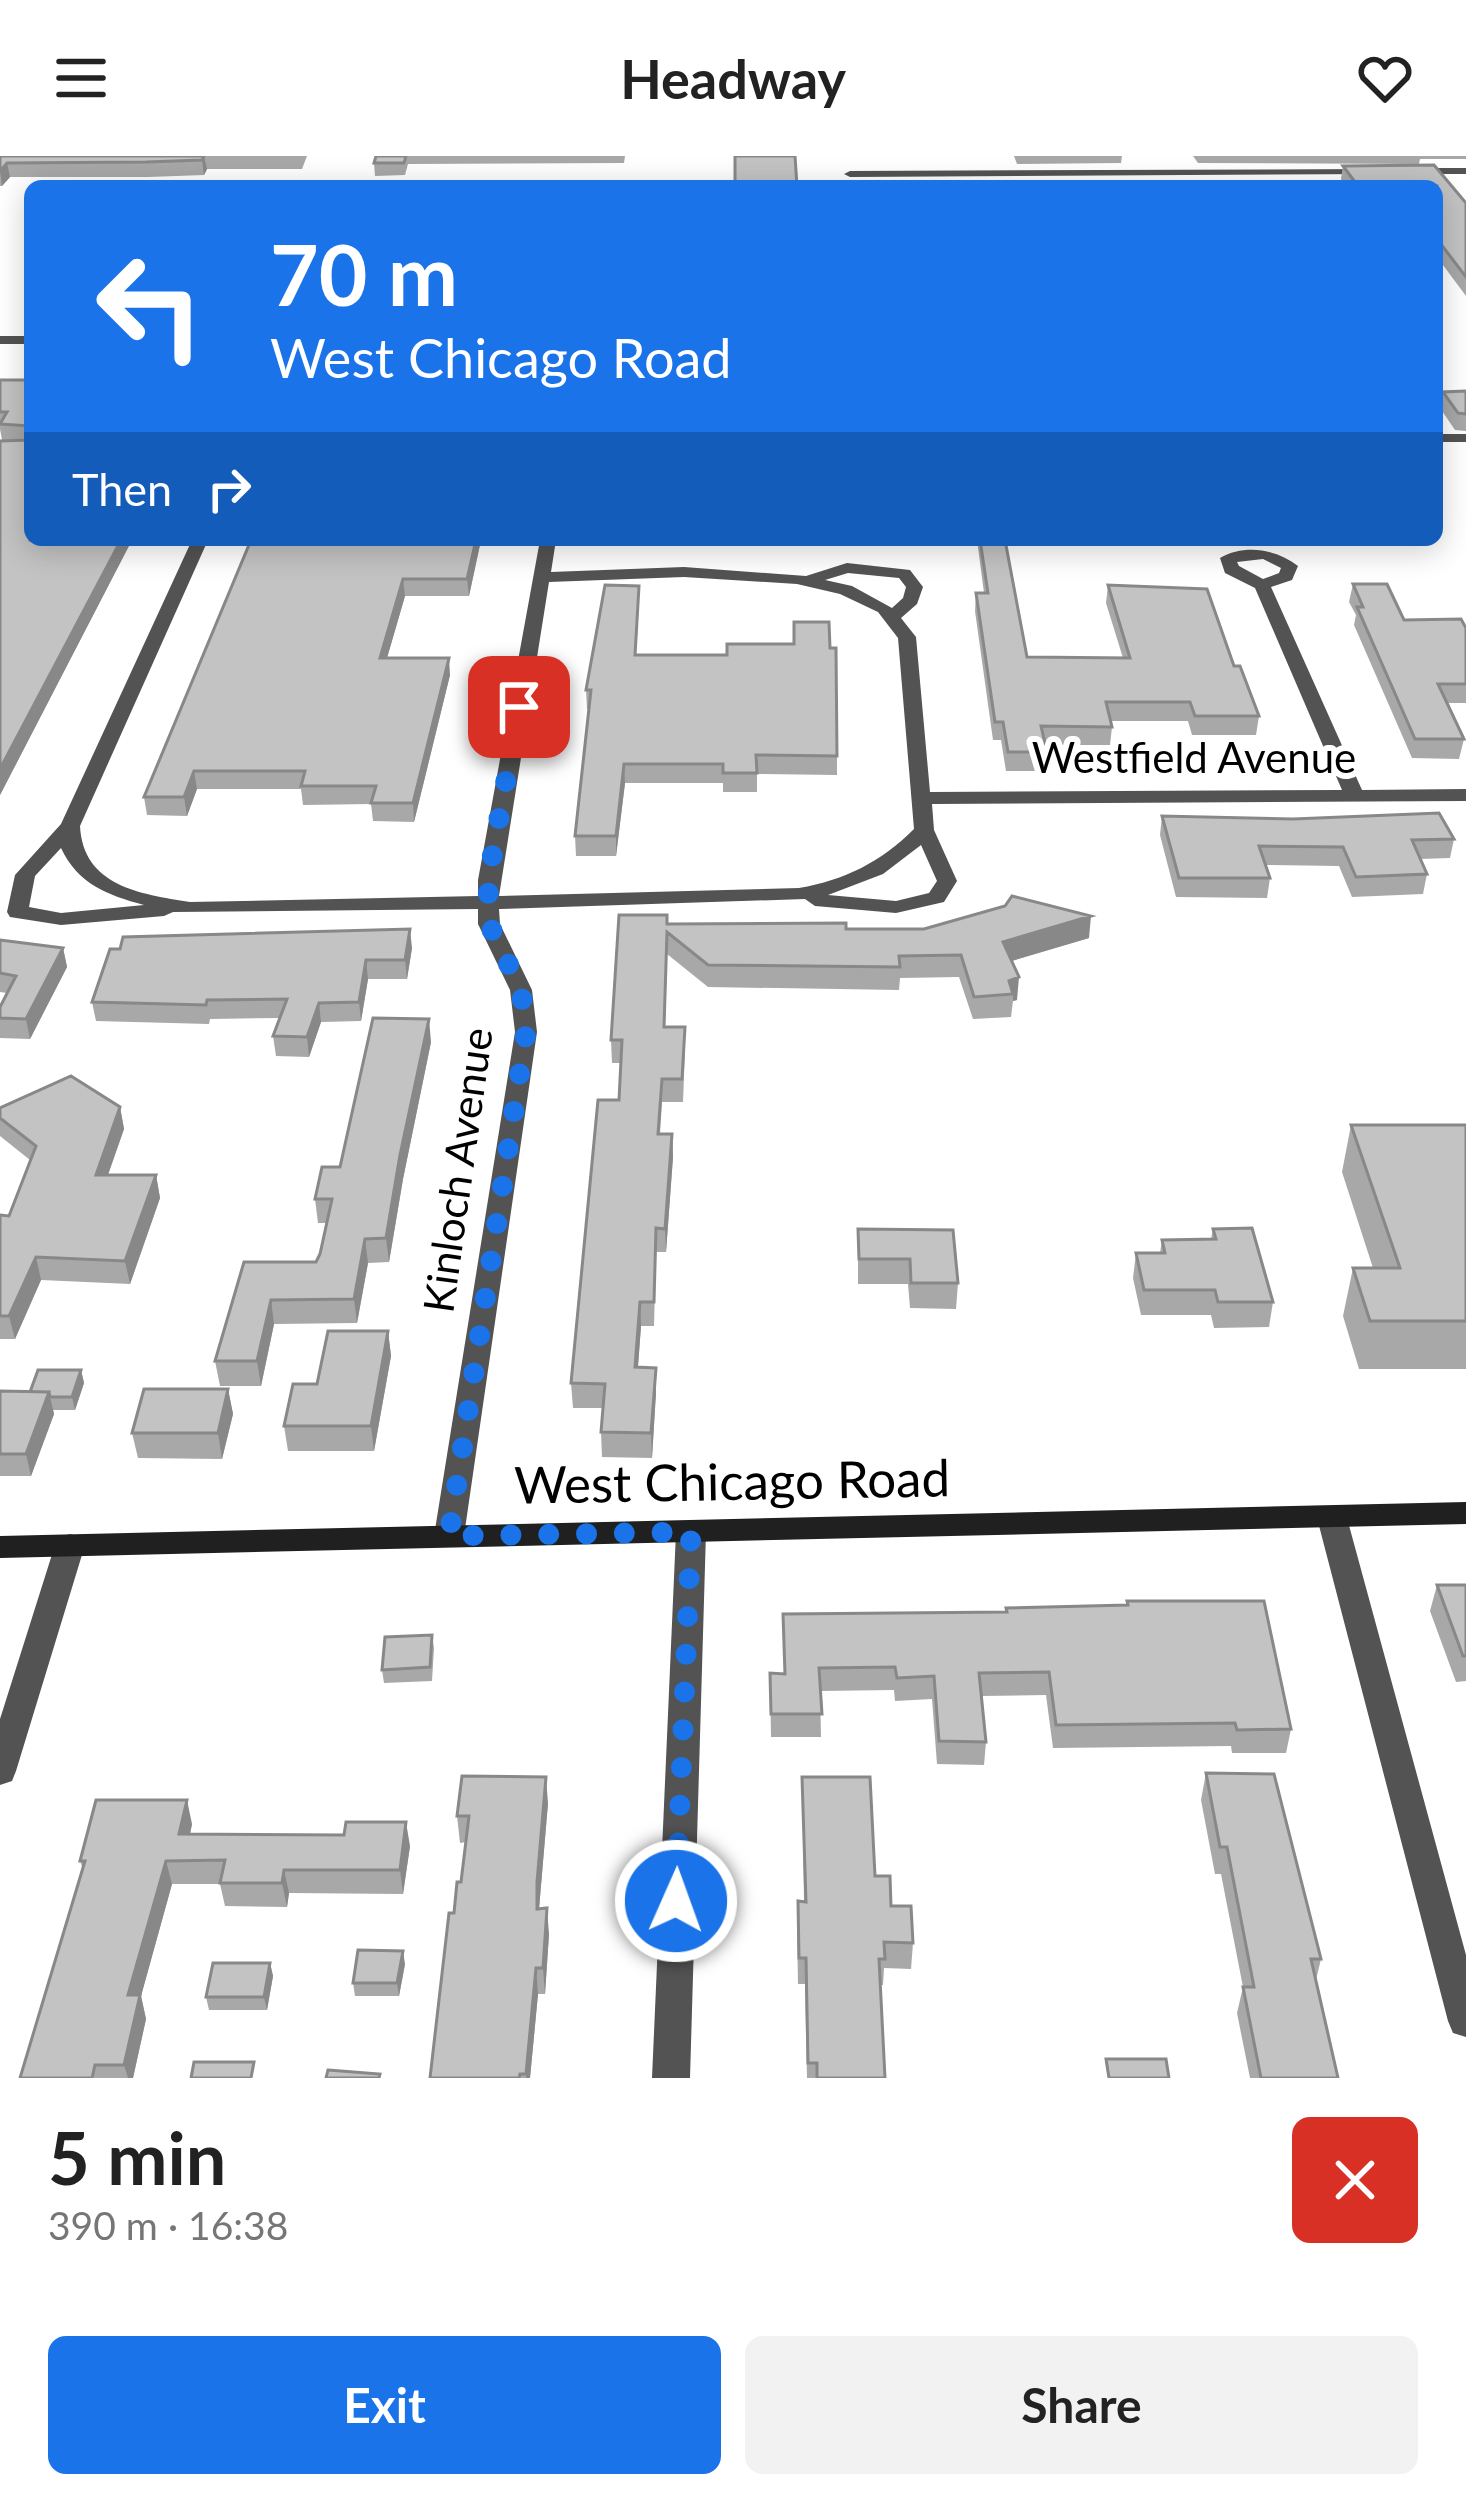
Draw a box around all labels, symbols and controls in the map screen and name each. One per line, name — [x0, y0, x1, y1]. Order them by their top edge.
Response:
icon: menu — [48, 45, 114, 111]
icon: heart — [1352, 45, 1418, 111]
text: Headway — [620, 46, 846, 111]
text: 70 m — [270, 223, 458, 324]
icon: left — [72, 228, 228, 384]
text: West Chicago Road — [270, 325, 732, 390]
icon: right — [196, 456, 262, 522]
text: Then — [72, 462, 172, 516]
pin — [468, 656, 570, 758]
icon: arrive — [486, 674, 552, 740]
street label: Westfield Avenue — [1032, 732, 1356, 782]
street label: Kinloch Avenue — [412, 1024, 502, 1315]
street label: West Chicago Road — [513, 1446, 950, 1515]
position arrow — [613, 1838, 739, 1964]
text: 5 min — [48, 2114, 226, 2200]
button: close — [1292, 2117, 1418, 2243]
text: 390 m · 16:38 — [48, 2202, 288, 2248]
button: Exit — [48, 2336, 721, 2474]
button: Share — [745, 2336, 1418, 2474]

